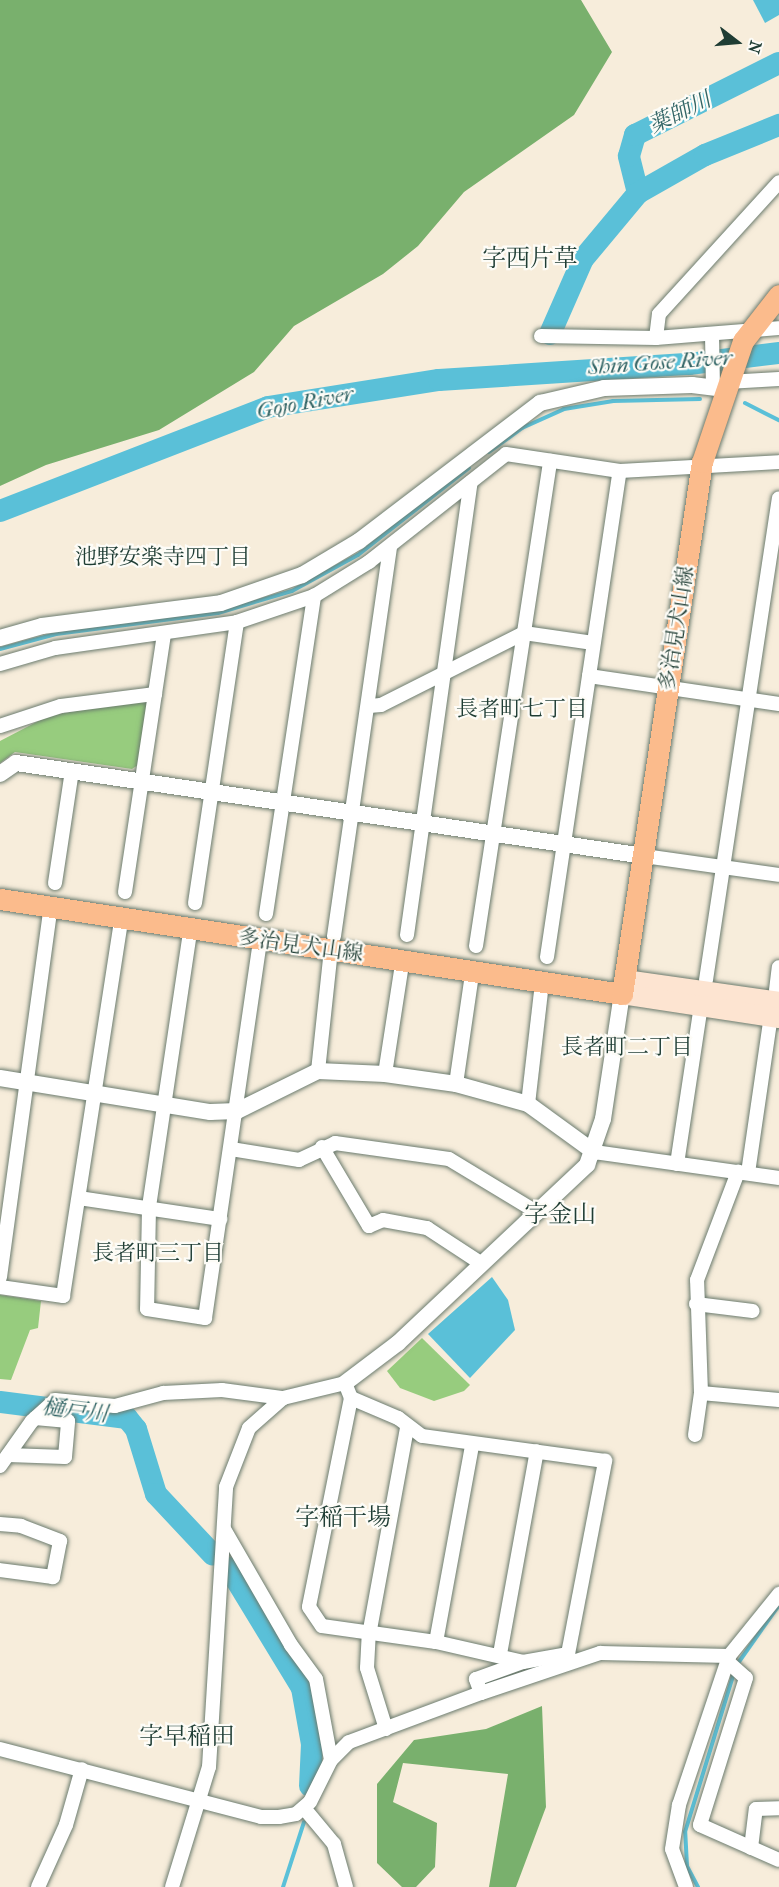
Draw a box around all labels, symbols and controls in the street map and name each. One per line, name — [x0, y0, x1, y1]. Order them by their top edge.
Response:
north arrow — [707, 12, 767, 72]
text: N — [744, 39, 766, 56]
water label: 薬師川 — [645, 87, 715, 139]
district label: 字西片草 — [482, 245, 578, 273]
water label: Shin Gose River — [587, 345, 733, 381]
water label: Gojo River — [254, 381, 356, 425]
district label: 池野安楽寺四丁目 — [75, 545, 251, 571]
street label: 多治見犬山線 — [654, 564, 698, 692]
district label: 長者町七丁目 — [456, 697, 588, 723]
street label: 多治見犬山線 — [237, 924, 365, 966]
district label: 長者町二丁目 — [561, 1035, 693, 1061]
district label: 字金山 — [524, 1201, 596, 1229]
district label: 長者町三丁目 — [92, 1241, 224, 1267]
water label: 樋戸川 — [41, 1394, 109, 1428]
district label: 字稲干場 — [295, 1504, 391, 1532]
district label: 字早稲田 — [139, 1723, 235, 1751]

